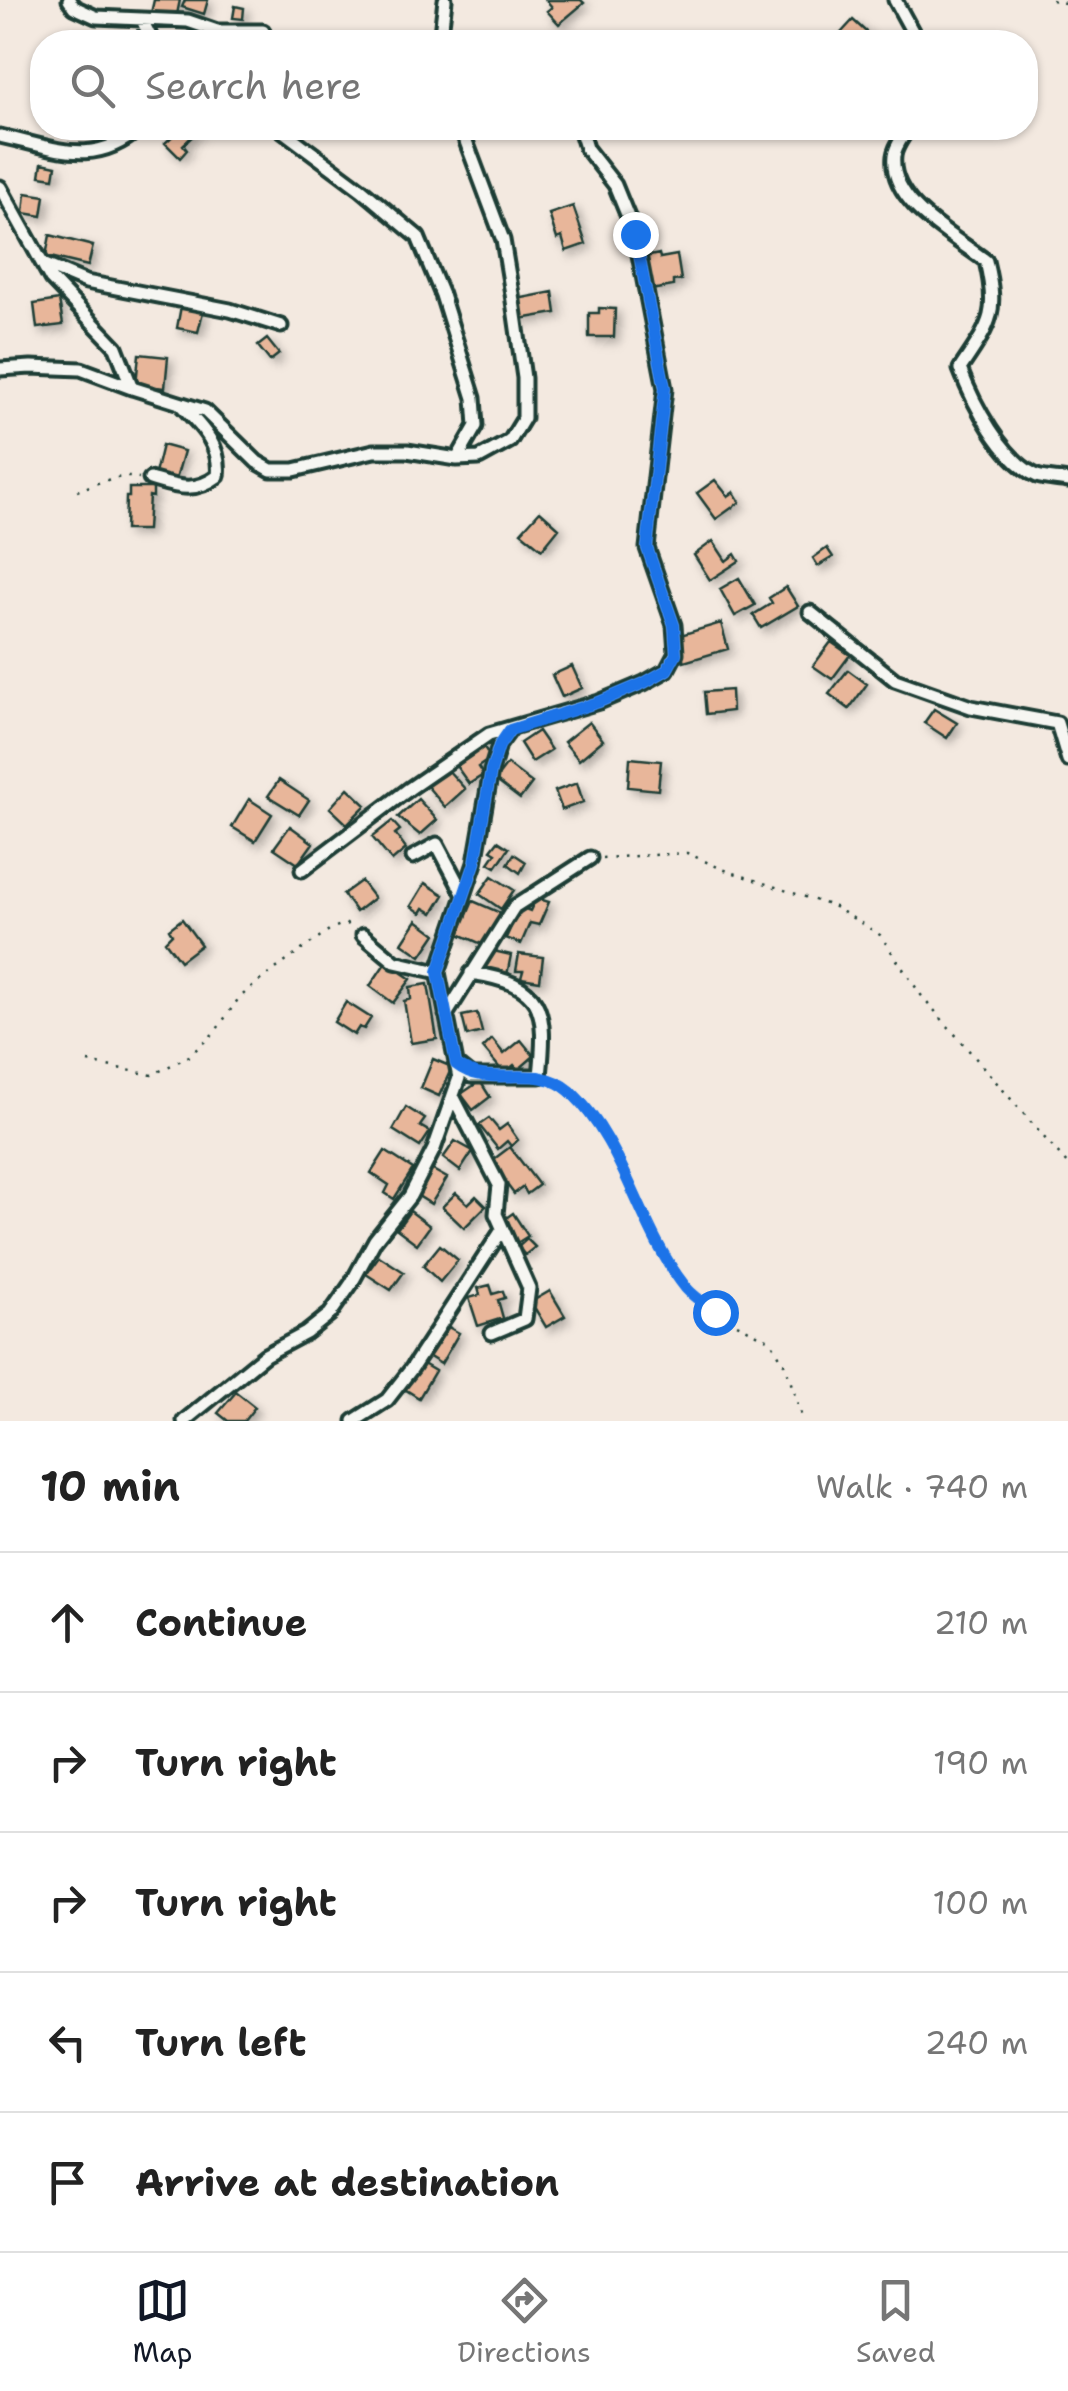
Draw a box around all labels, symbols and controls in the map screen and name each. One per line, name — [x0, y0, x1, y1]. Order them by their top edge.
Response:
search box — [30, 30, 1038, 140]
icon: search — [65, 58, 120, 113]
text: Search here — [145, 60, 362, 111]
route end — [613, 212, 659, 258]
route start — [693, 1290, 739, 1336]
text: 10 min — [40, 1458, 180, 1514]
text: Walk · 740 m — [816, 1465, 1028, 1508]
icon: ahead — [40, 1595, 95, 1650]
text: Continue — [135, 1597, 307, 1648]
text: 210 m — [934, 1601, 1028, 1644]
icon: right — [40, 1735, 95, 1790]
text: Turn right — [135, 1737, 337, 1788]
text: 190 m — [933, 1741, 1028, 1784]
icon: right — [40, 1875, 95, 1930]
text: Turn right — [135, 1877, 337, 1928]
text: 100 m — [932, 1881, 1028, 1924]
icon: left — [40, 2015, 95, 2070]
text: Turn left — [135, 2017, 307, 2068]
text: 240 m — [925, 2021, 1028, 2064]
icon: arrive — [40, 2155, 95, 2210]
text: Arrive at destination — [135, 2157, 559, 2208]
tab: Map — [133, 2273, 192, 2371]
tab: Directions — [457, 2273, 591, 2371]
tab: Saved — [856, 2273, 935, 2371]

